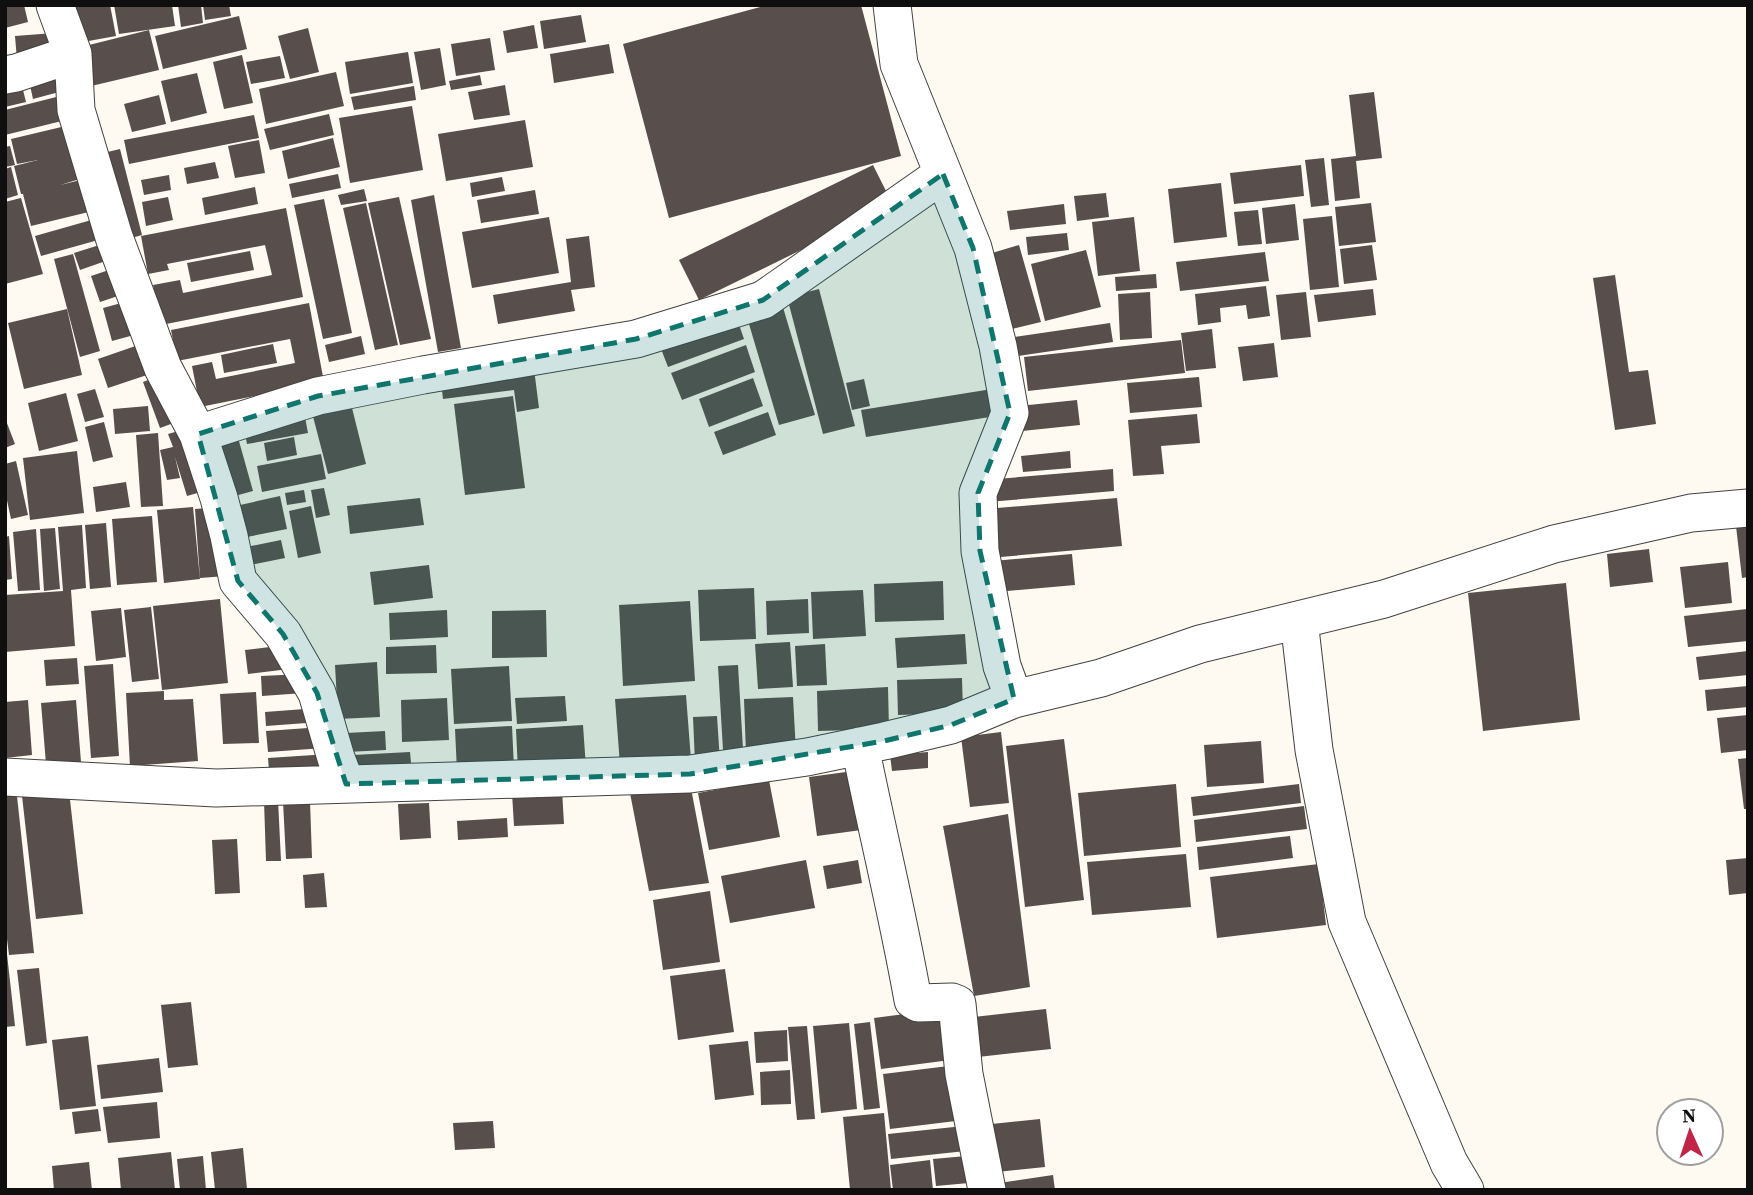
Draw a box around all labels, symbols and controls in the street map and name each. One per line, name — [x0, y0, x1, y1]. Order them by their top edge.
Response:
north arrow — [1655, 1097, 1725, 1167]
text: N — [1682, 1102, 1697, 1128]

